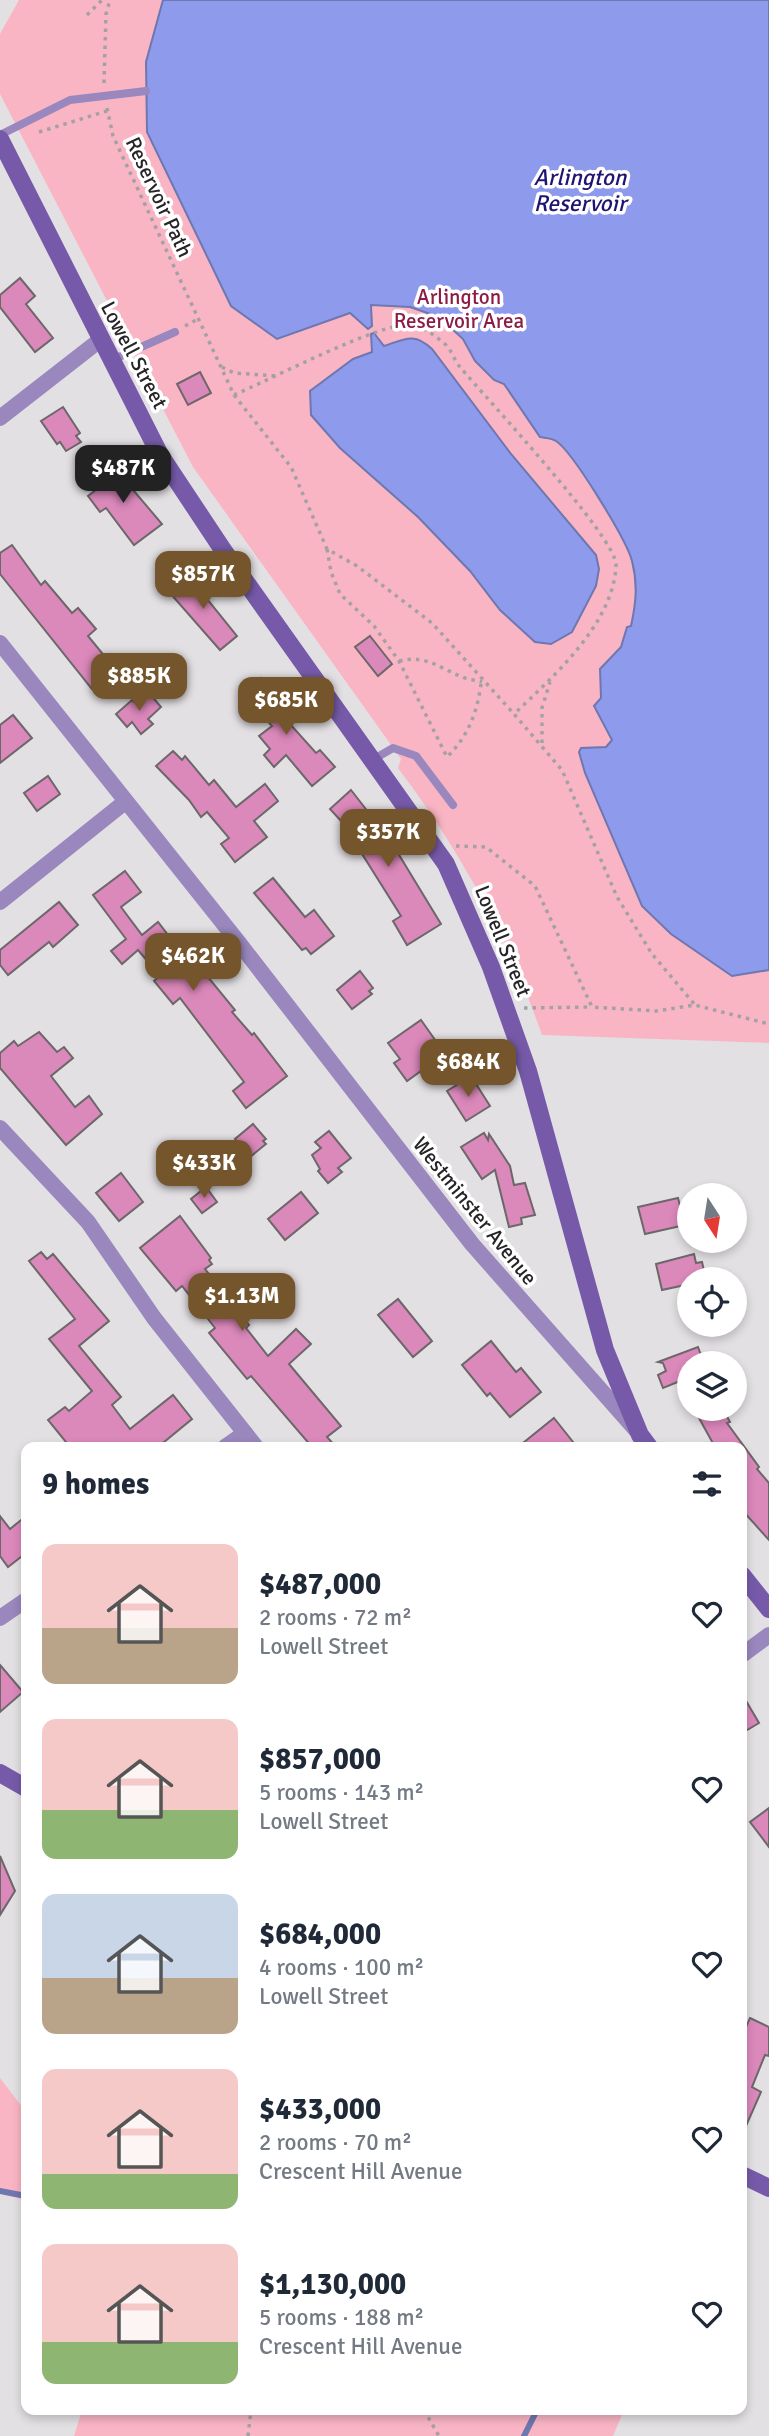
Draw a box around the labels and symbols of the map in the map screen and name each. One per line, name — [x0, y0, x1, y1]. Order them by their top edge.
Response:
street label: Reservoir Path — [120, 133, 198, 261]
water label: Arlington Reservoir — [534, 163, 630, 218]
park label: Arlington Reservoir Area — [394, 284, 524, 334]
street label: Lowell Street — [95, 297, 173, 413]
pin: $487K — [74, 446, 172, 505]
pin: $857K — [154, 552, 252, 611]
pin: $885K — [90, 654, 188, 713]
pin: $685K — [237, 678, 335, 737]
pin: $357K — [339, 810, 437, 869]
street label: Lowell Street — [469, 881, 537, 1001]
pin: $462K — [144, 934, 242, 993]
pin: $684K — [419, 1040, 517, 1099]
street label: Westminster Avenue — [407, 1132, 543, 1290]
pin: $433K — [155, 1140, 253, 1200]
north arrow — [677, 1183, 747, 1253]
pin: $1.13M — [185, 1274, 299, 1333]

